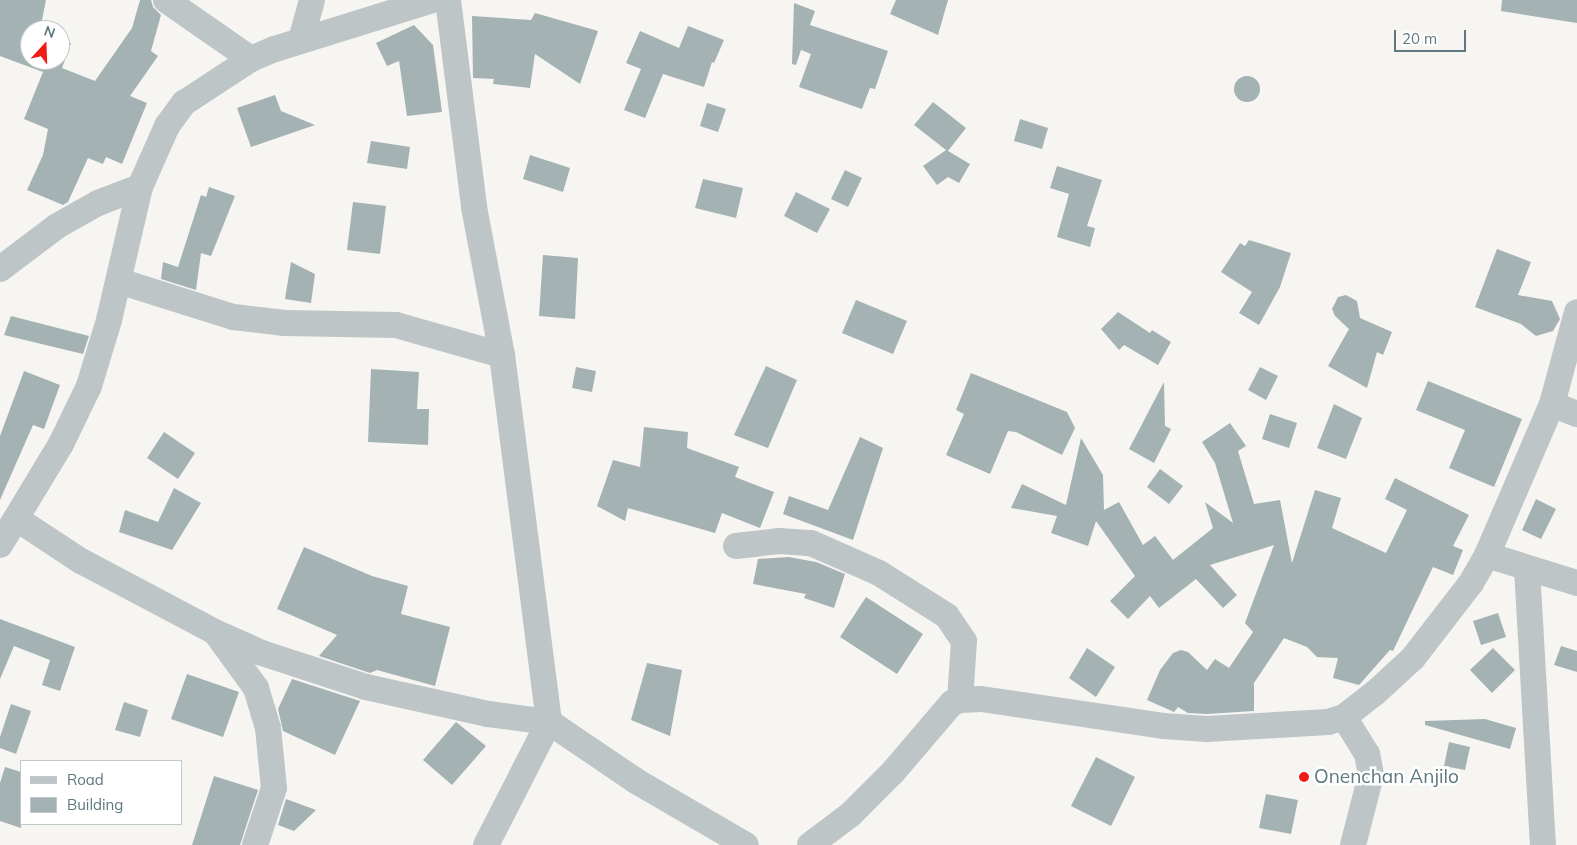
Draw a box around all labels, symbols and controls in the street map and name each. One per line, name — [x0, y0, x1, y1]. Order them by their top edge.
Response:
north arrow — [20, 20, 70, 70]
scale bar — [1397, 20, 1470, 52]
text: N — [42, 22, 58, 42]
text: 20 m — [1402, 29, 1437, 48]
legend — [20, 760, 182, 825]
place label: Onenchan Anjilo — [1314, 766, 1459, 788]
text: Road — [67, 770, 104, 789]
marker: Onenchan Anjilo — [1298, 771, 1310, 783]
text: Building — [67, 795, 123, 814]

